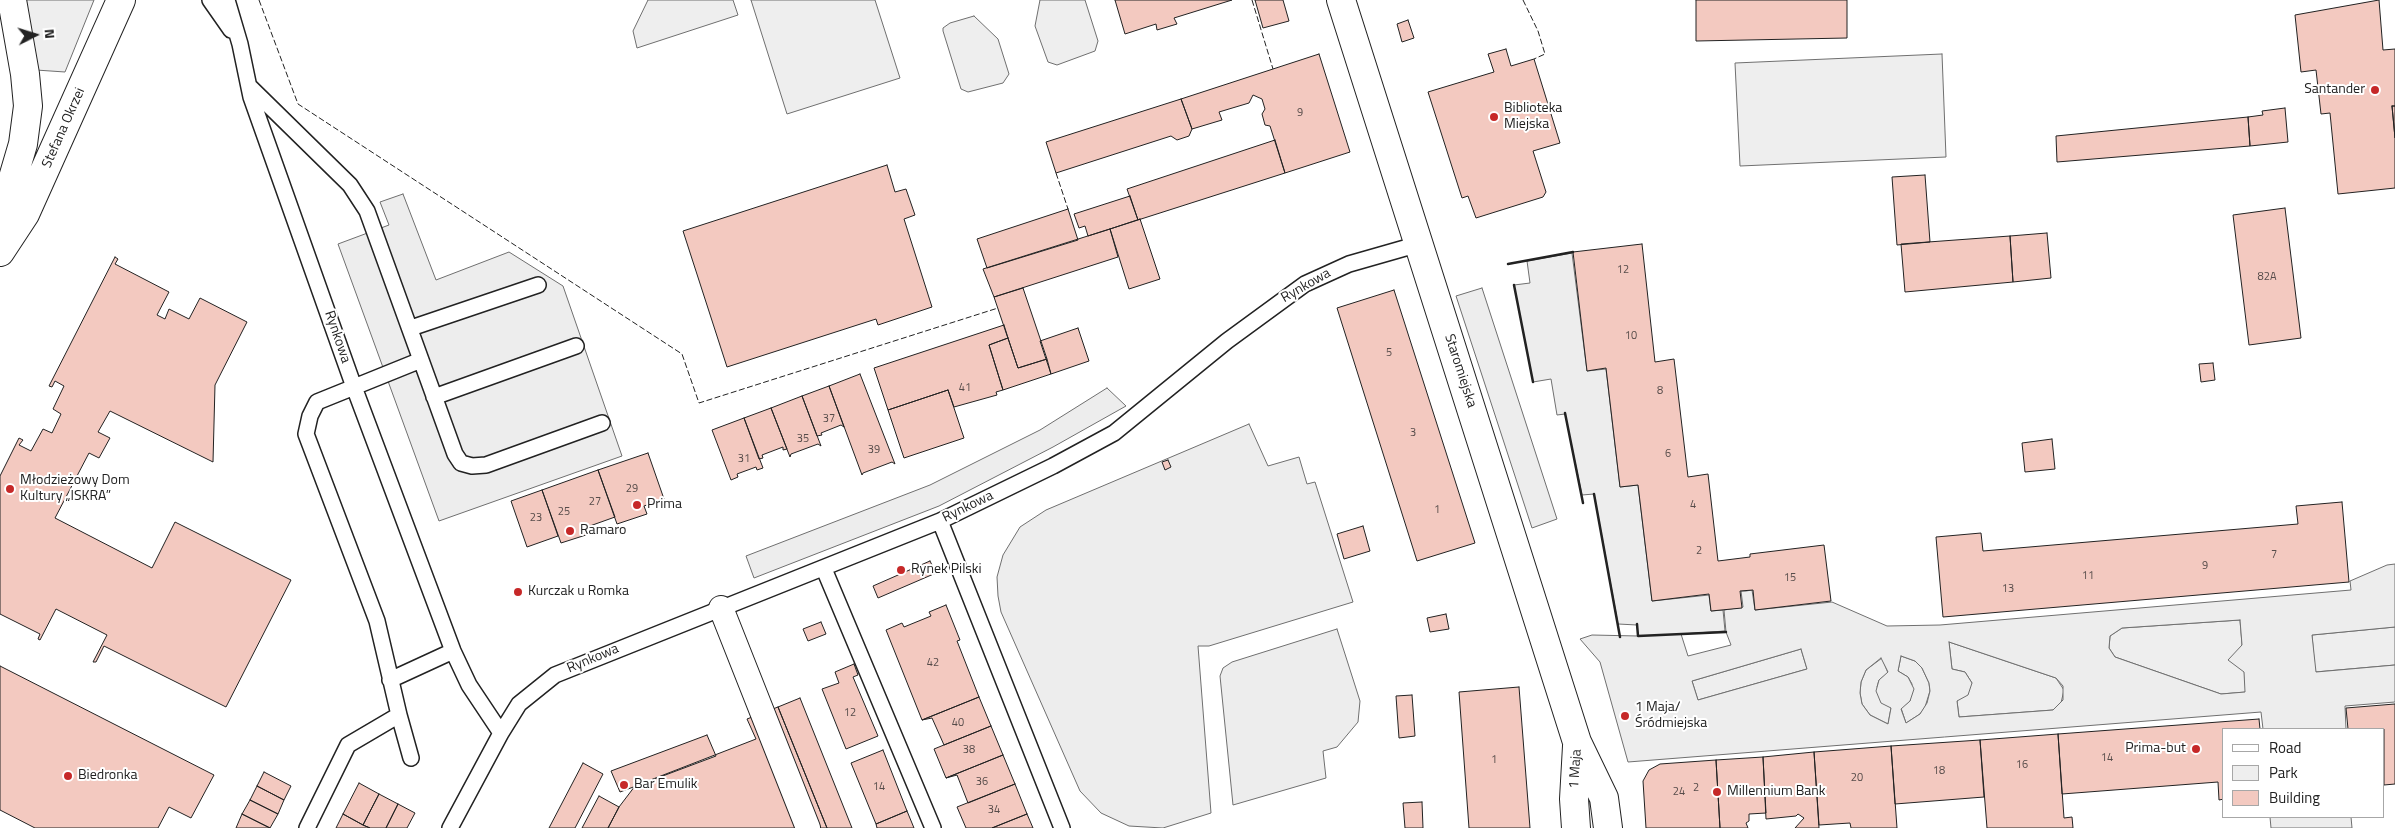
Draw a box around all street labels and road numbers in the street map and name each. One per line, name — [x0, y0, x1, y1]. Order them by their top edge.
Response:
street label: Stefana Okrzei — [39, 85, 89, 171]
street label: Rynkowa — [1278, 265, 1334, 307]
street label: Rynkowa — [320, 309, 354, 365]
street label: Staromiejska — [1440, 332, 1480, 410]
street label: Rynkowa — [940, 488, 996, 526]
street label: Rynkowa — [565, 641, 621, 677]
street label: 1 Maja — [1566, 749, 1586, 789]

